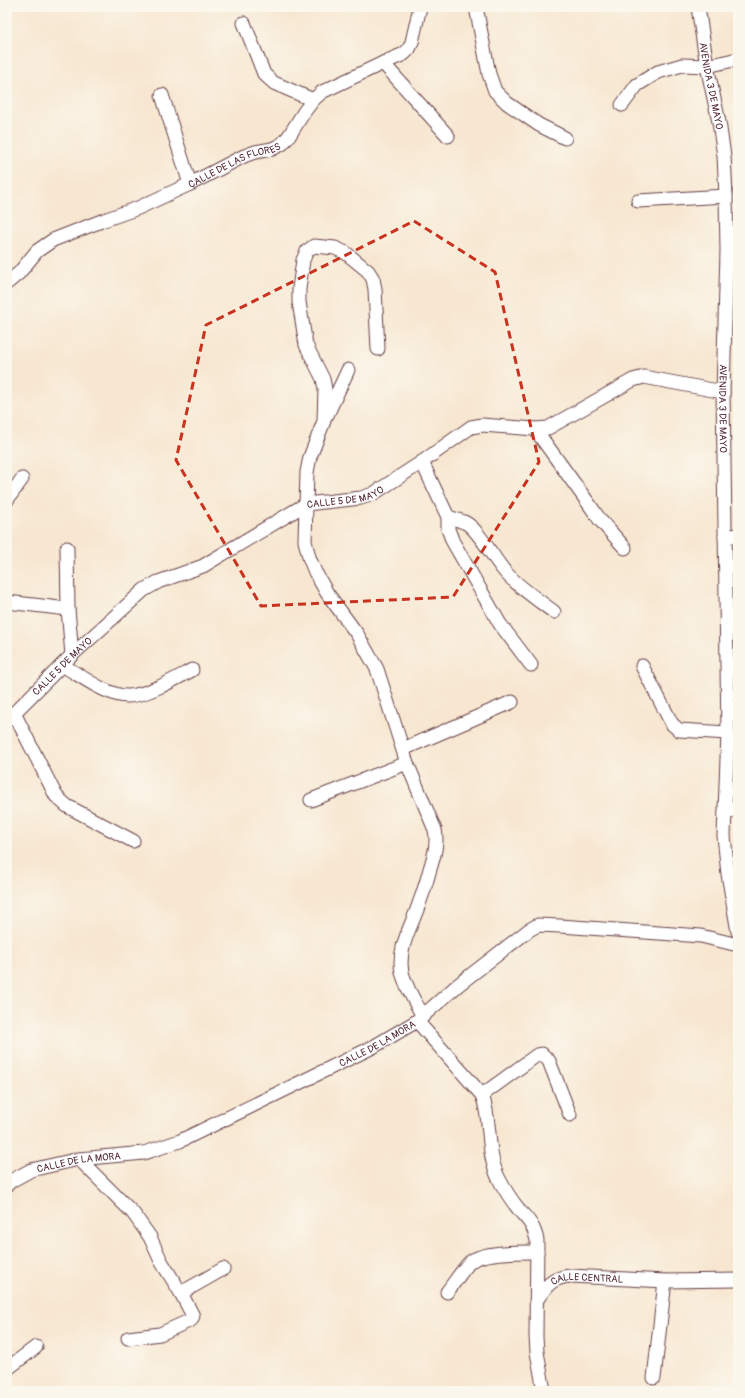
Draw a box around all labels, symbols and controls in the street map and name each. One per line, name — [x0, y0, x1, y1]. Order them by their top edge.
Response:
street label: AVENIDA 3 DE MAYO — [696, 42, 725, 130]
street label: CALLE DE LAS FLORES — [186, 141, 283, 191]
street label: AVENIDA 3 DE MAYO — [716, 364, 729, 453]
street label: CALLE 5 DE MAYO — [306, 484, 386, 511]
street label: CALLE 5 DE MAYO — [30, 635, 95, 698]
street label: CALLE DE LA MORA — [337, 1018, 418, 1070]
street label: CALLE DE LA MORA — [36, 1150, 122, 1175]
street label: CALLE CENTRAL — [549, 1271, 624, 1288]

